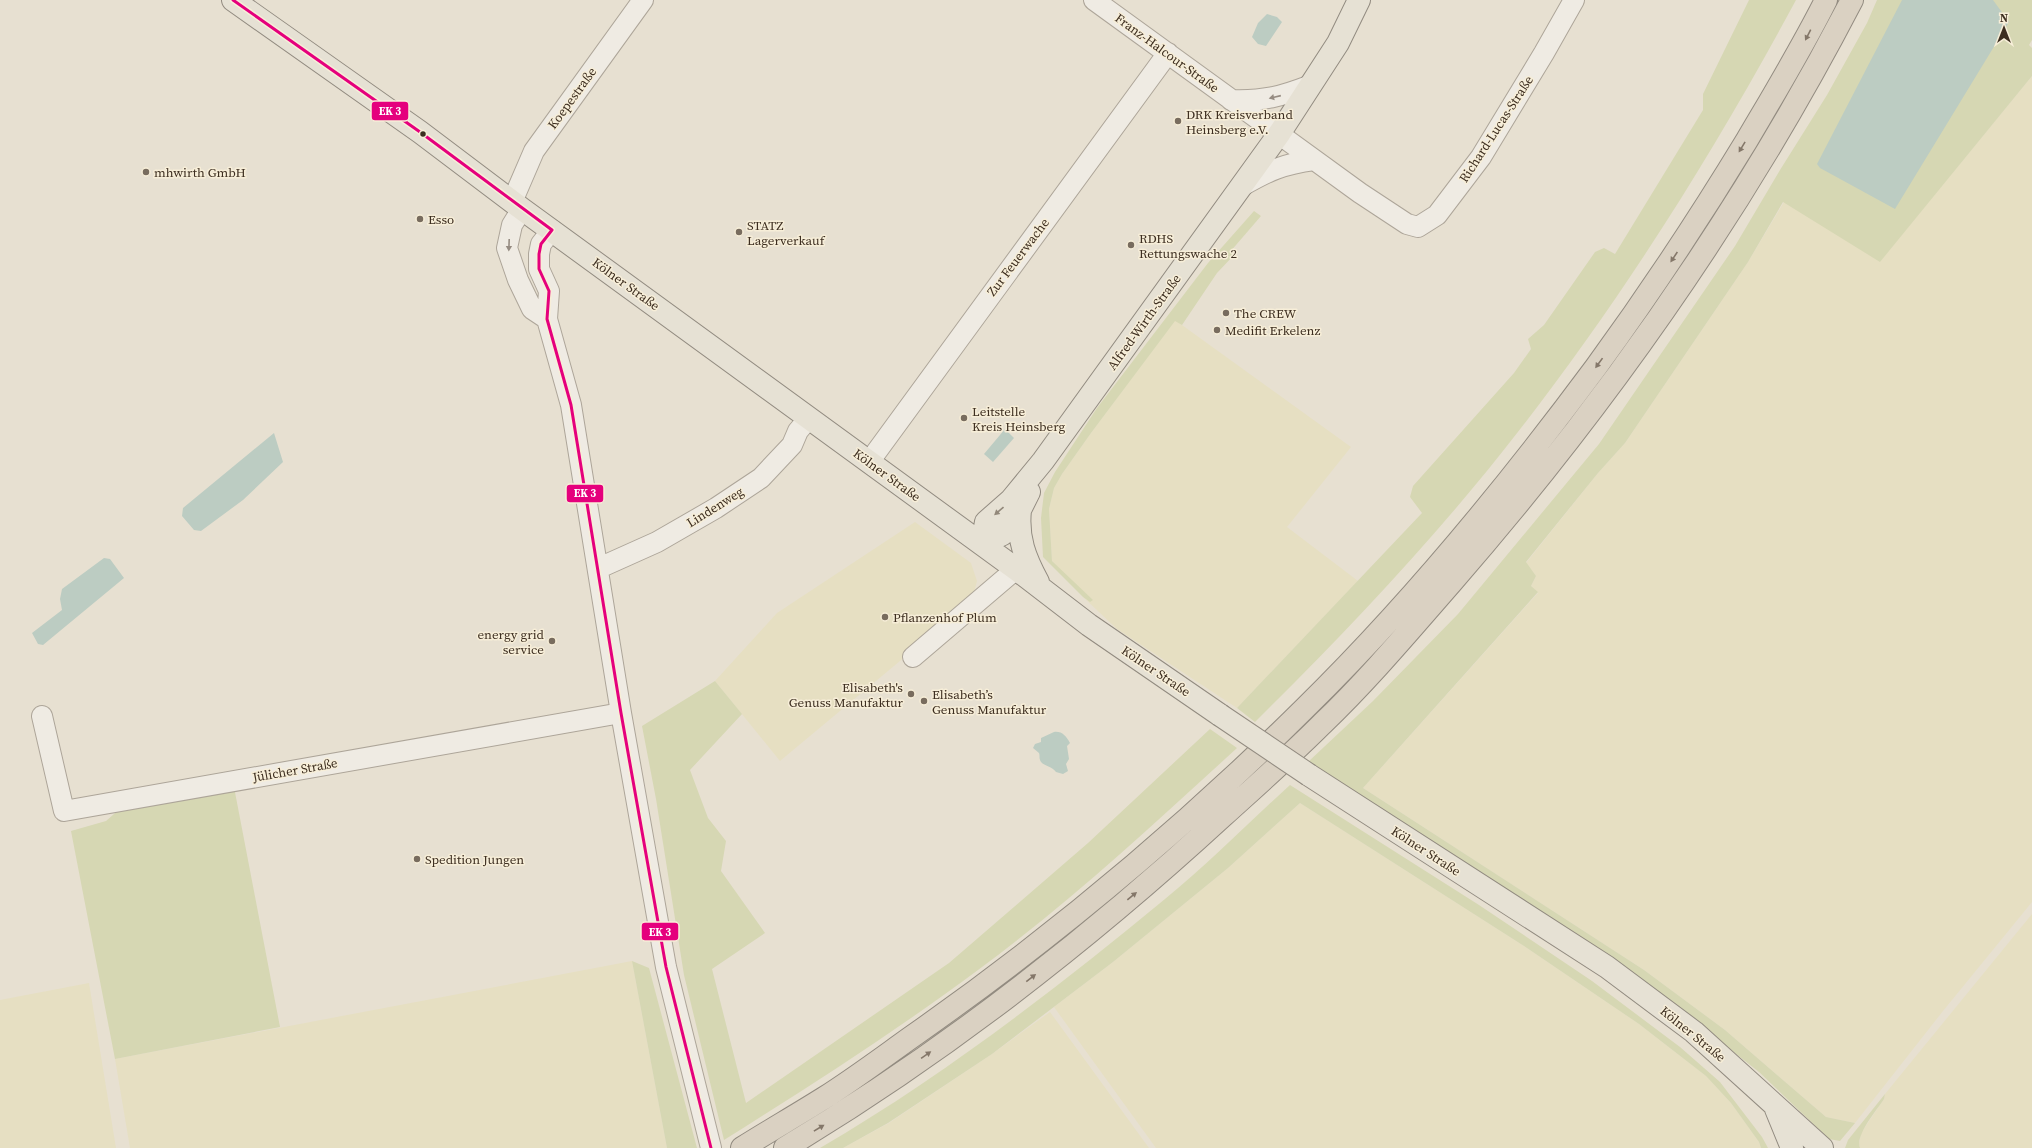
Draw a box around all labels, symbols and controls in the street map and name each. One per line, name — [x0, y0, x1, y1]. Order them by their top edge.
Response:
north arrow — [1984, 8, 2024, 48]
street label: Franz-Halcour-Straße — [1112, 9, 1223, 97]
text: N — [2000, 11, 2008, 26]
one-way arrow — [1805, 29, 1811, 41]
street label: Koepestraße — [544, 63, 600, 132]
street label: Richard-Lucas-Straße — [1455, 72, 1537, 186]
one-way arrow — [1268, 95, 1281, 101]
line badge: EK 3 — [371, 101, 409, 121]
text: EK 3 — [379, 104, 401, 119]
place label: DRK Kreisverband Heinsberg e.V. — [1186, 106, 1293, 138]
marker: DRK Kreisverband Heinsberg e.V. — [1173, 116, 1183, 126]
unlabelled marker — [418, 129, 428, 139]
one-way arrow — [1739, 141, 1746, 153]
place label: mhwirth GmbH — [154, 164, 246, 181]
marker: mhwirth GmbH — [141, 167, 151, 177]
place label: Esso — [428, 211, 454, 228]
marker: Esso — [415, 214, 425, 224]
street label: Zur Feuerwache — [983, 214, 1053, 299]
place label: STATZ Lagerverkauf — [747, 217, 826, 249]
marker: STATZ Lagerverkauf — [734, 227, 744, 237]
place label: RDHS Rettungswache 2 — [1139, 230, 1237, 262]
one-way arrow — [506, 239, 512, 252]
marker: RDHS Rettungswache 2 — [1126, 240, 1136, 250]
one-way arrow — [1670, 252, 1678, 262]
street label: Kölner Straße — [589, 254, 663, 314]
street label: Alfred-Wirth-Straße — [1103, 270, 1185, 373]
place label: The CREW — [1234, 305, 1297, 322]
marker: The CREW — [1221, 308, 1231, 318]
place label: Medifit Erkelenz — [1225, 322, 1320, 339]
marker: Medifit Erkelenz — [1212, 325, 1222, 335]
one-way arrow — [1595, 358, 1603, 369]
place label: Leitstelle Kreis Heinsberg — [972, 403, 1066, 435]
marker: Leitstelle Kreis Heinsberg — [959, 413, 969, 423]
street label: Kölner Straße — [850, 445, 924, 505]
street label: Lindenweg — [683, 483, 747, 531]
line badge: EK 3 — [566, 484, 604, 503]
text: EK 3 — [574, 486, 596, 501]
one-way arrow — [994, 506, 1003, 515]
place label: Pflanzenhof Plum — [893, 609, 997, 626]
marker: Pflanzenhof Plum — [880, 612, 890, 622]
place label: energy grid service — [477, 626, 545, 658]
marker: energy grid service — [547, 636, 557, 646]
street label: Kölner Straße — [1118, 642, 1194, 700]
place label: Elisabeth's Genuss Manufaktur — [789, 679, 903, 711]
place label: Elisabeth’s Genuss Manufaktur — [932, 686, 1047, 718]
marker: Elisabeth's Genuss Manufaktur — [906, 689, 916, 699]
marker: Elisabeth’s Genuss Manufaktur — [919, 696, 929, 706]
street label: Jülicher Straße — [250, 754, 339, 786]
street label: Kölner Straße — [1388, 822, 1464, 880]
place label: Spedition Jungen — [425, 851, 524, 868]
marker: Spedition Jungen — [412, 854, 422, 864]
one-way arrow — [1127, 892, 1138, 901]
line badge: EK 3 — [641, 922, 679, 941]
text: EK 3 — [649, 925, 671, 940]
one-way arrow — [1026, 974, 1037, 982]
street label: Kölner Straße — [1657, 1002, 1729, 1066]
one-way arrow — [921, 1051, 932, 1059]
one-way arrow — [814, 1124, 824, 1132]

